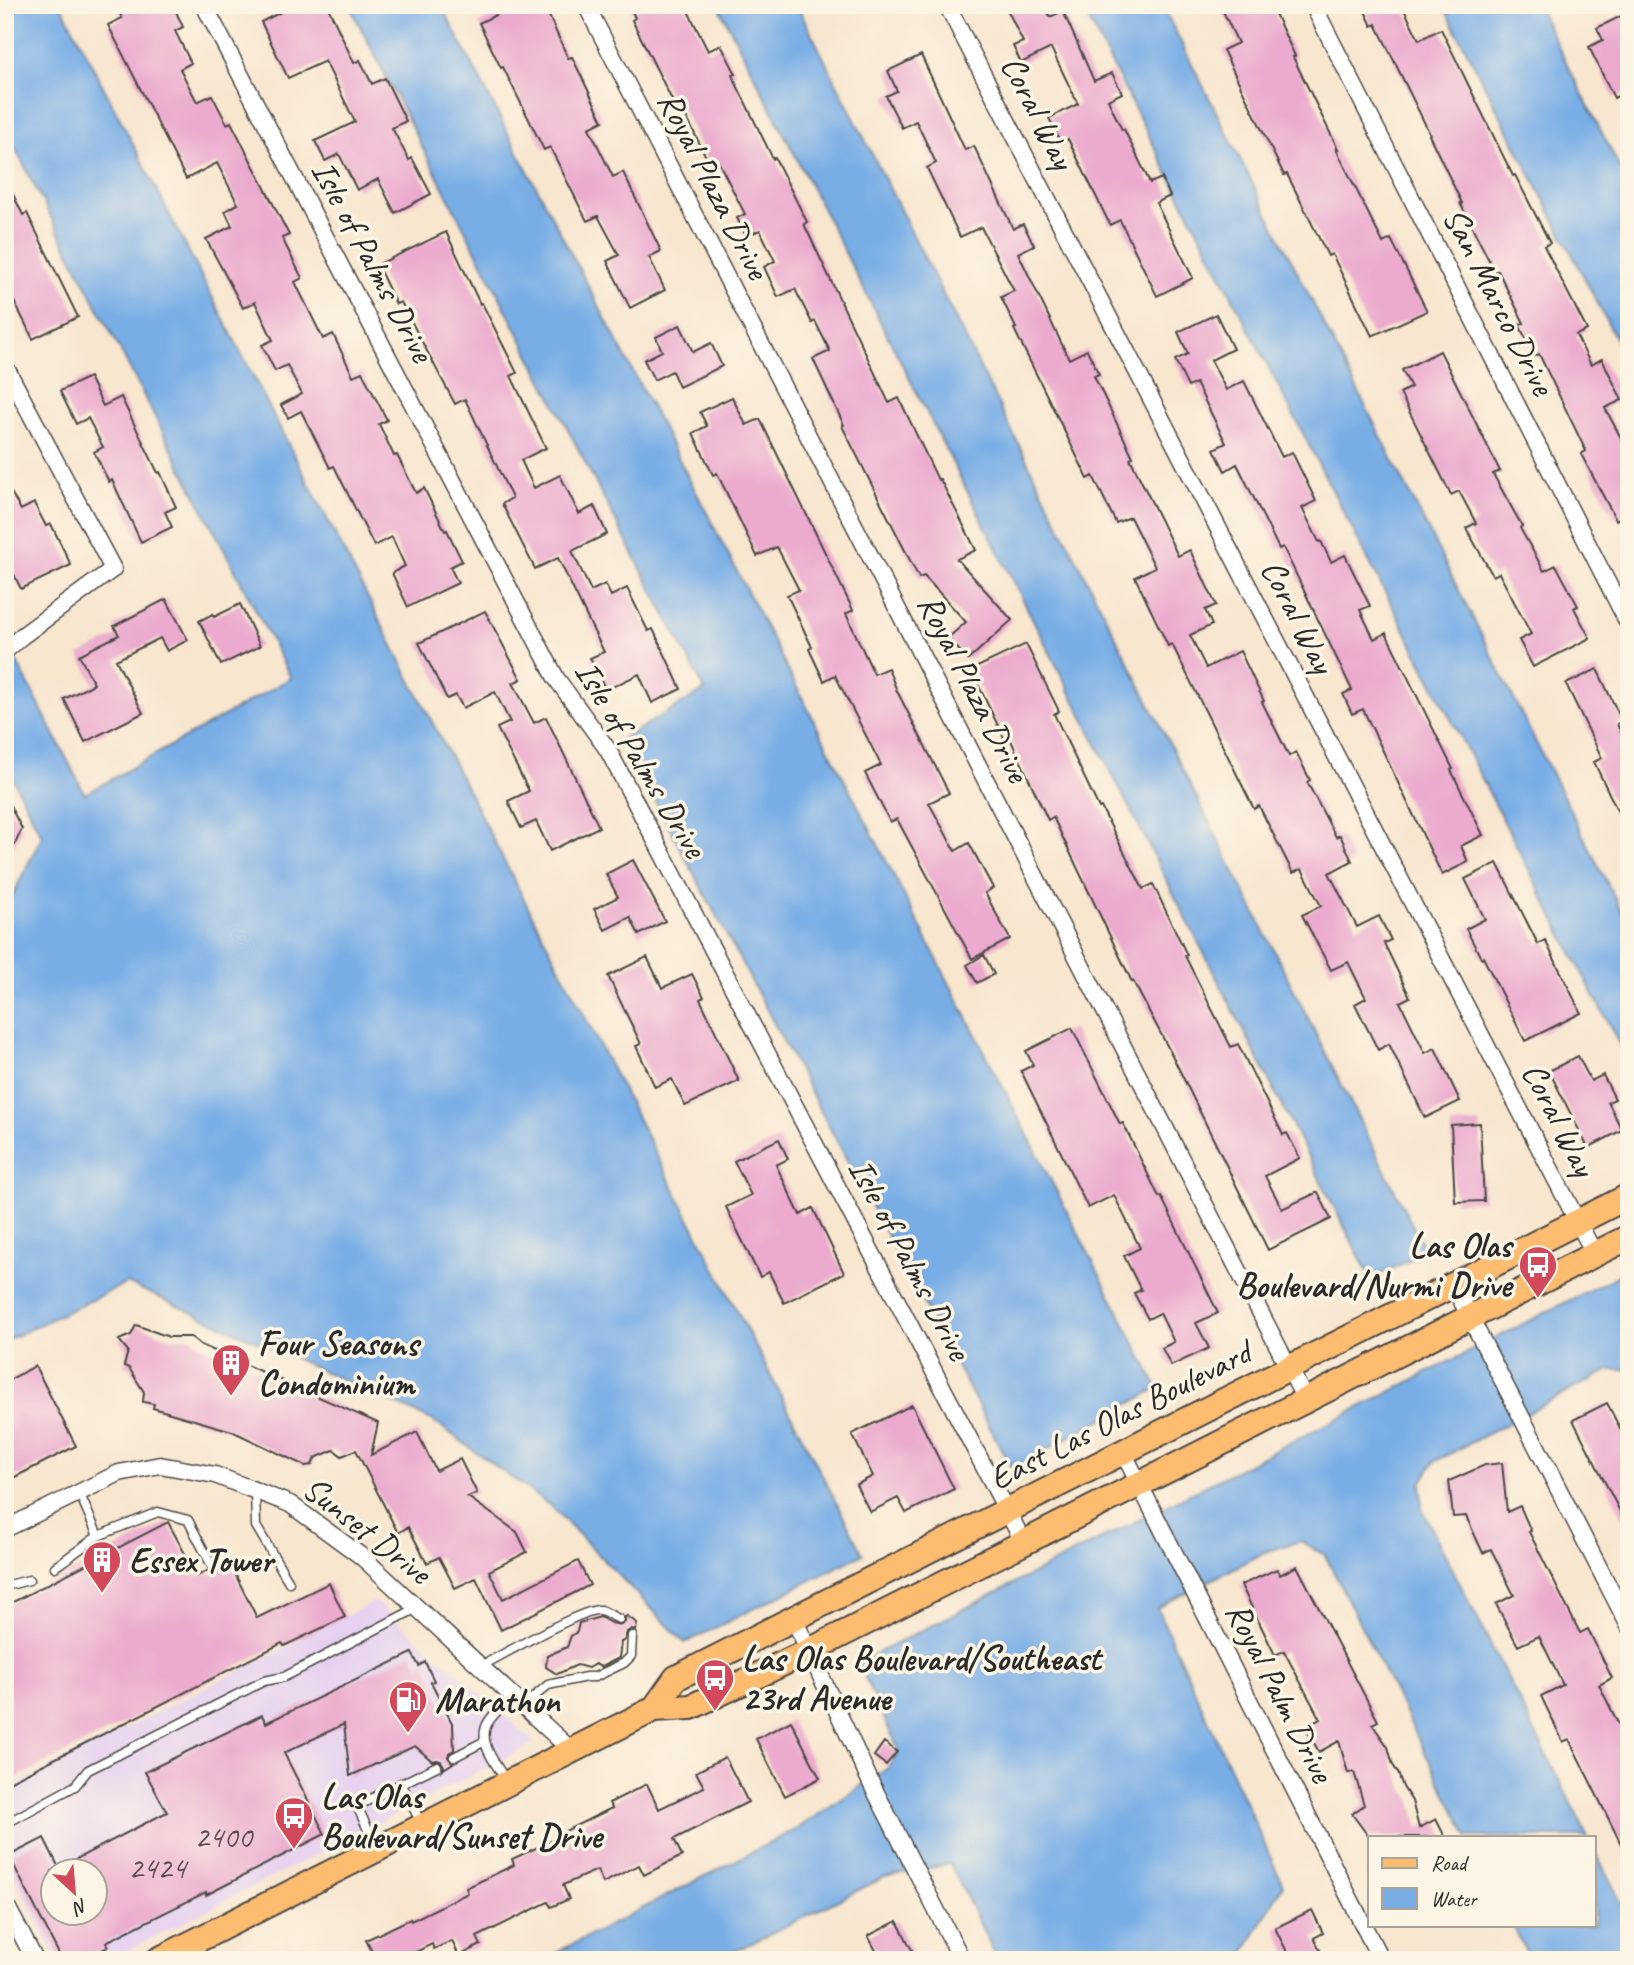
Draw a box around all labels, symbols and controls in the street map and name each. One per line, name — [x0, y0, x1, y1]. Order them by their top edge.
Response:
street label: Coral Way — [990, 48, 1087, 179]
street label: Royal Plaza Drive — [647, 84, 782, 289]
street label: Isle of Palms Drive — [301, 153, 446, 372]
street label: San Marco Drive — [1433, 200, 1567, 405]
street label: Coral Way — [1250, 552, 1347, 683]
street label: Royal Plaza Drive — [907, 587, 1042, 792]
street label: Isle of Palms Drive — [565, 652, 719, 868]
street label: Coral Way — [1511, 1055, 1608, 1186]
street label: Isle of Palms Drive — [838, 1151, 983, 1370]
place label: Las Olas Boulevard/Nurmi Drive — [1236, 1223, 1515, 1308]
bus stop icon: Las Olas Boulevard/Nurmi Drive — [1517, 1244, 1559, 1299]
place label: Four Seasons Condominium — [258, 1321, 422, 1406]
street label: East Las Olas Boulevard — [982, 1327, 1263, 1500]
building icon: Four Seasons Condominium — [210, 1342, 252, 1397]
street label: Sunset Drive — [294, 1466, 442, 1596]
place label: Essex Tower — [129, 1538, 276, 1583]
building icon: Essex Tower — [81, 1539, 123, 1594]
street label: Royal Palm Drive — [1215, 1594, 1346, 1792]
place label: Las Olas Boulevard/Southeast 23rd Avenue — [742, 1636, 1104, 1721]
bus stop icon: Las Olas Boulevard/Southeast 23rd Avenue — [694, 1657, 736, 1712]
place label: Marathon — [435, 1678, 561, 1723]
fuel station icon: Marathon — [387, 1679, 429, 1734]
place label: Las Olas Boulevard/Sunset Drive — [321, 1774, 605, 1859]
bus stop icon: Las Olas Boulevard/Sunset Drive — [273, 1795, 315, 1850]
house number: 2400 — [194, 1816, 254, 1857]
legend — [1368, 1836, 1596, 1926]
house number: 2424 — [128, 1847, 189, 1888]
text: Road — [1431, 1850, 1470, 1876]
north arrow — [38, 1856, 108, 1926]
text: Water — [1431, 1886, 1478, 1912]
text: N — [68, 1893, 92, 1921]

